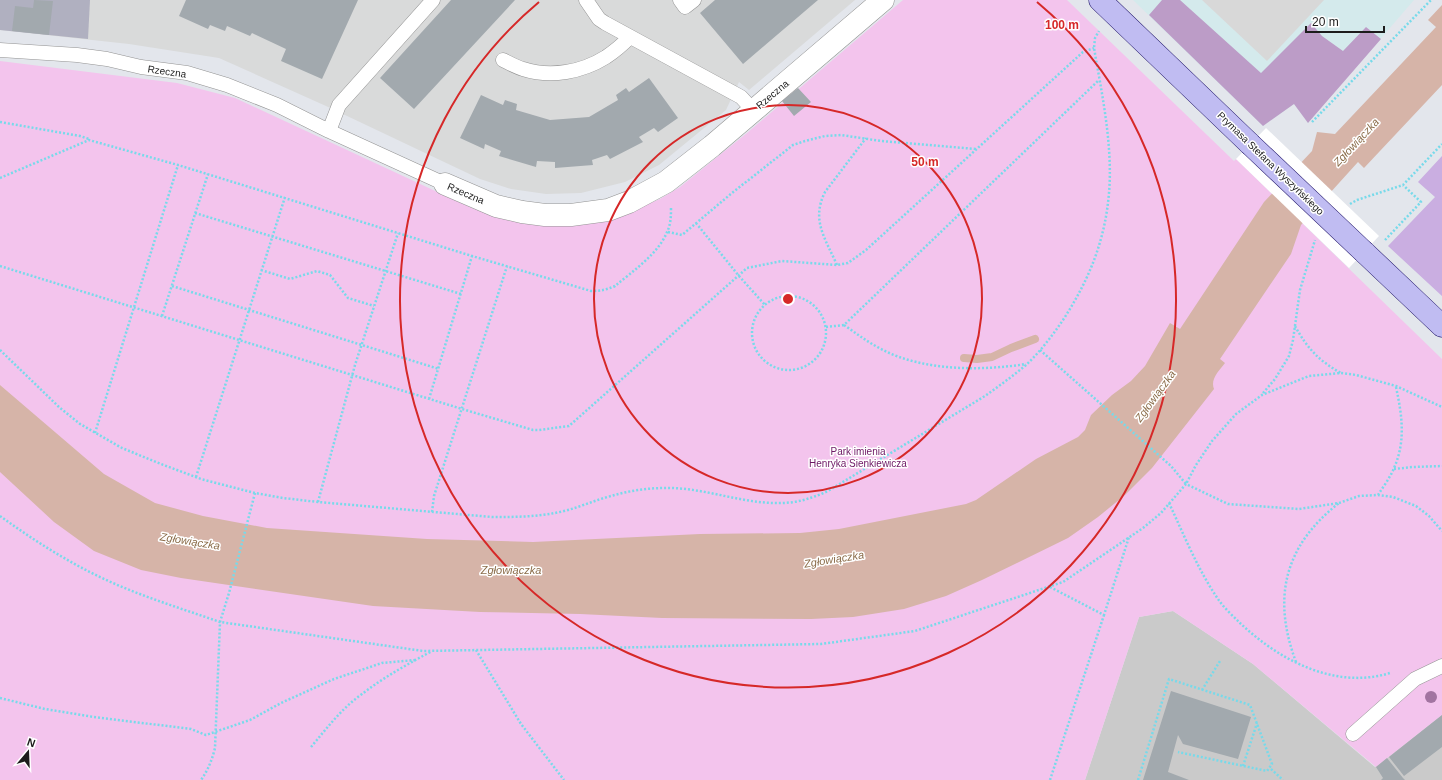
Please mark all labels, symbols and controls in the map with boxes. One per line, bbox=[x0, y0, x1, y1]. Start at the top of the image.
scale bar bbox=[1306, 8, 1384, 34]
text: 20 m bbox=[1312, 15, 1339, 29]
text: 100 m bbox=[1045, 18, 1079, 32]
street label: Rzeczna bbox=[147, 63, 187, 80]
street label: Rzeczna bbox=[754, 77, 791, 111]
street label: Prymasa Stefana Wyszyńskiego bbox=[1215, 110, 1326, 217]
water label: Zgłowiączka bbox=[1330, 116, 1381, 169]
text: 50 m bbox=[911, 155, 939, 169]
street label: Rzeczna bbox=[446, 181, 486, 206]
centre of rings bbox=[781, 292, 795, 306]
water label: Zgłowiączka bbox=[1132, 368, 1178, 425]
park label: Park imienia Henryka Sienkiewicza bbox=[809, 446, 907, 469]
water label: Zgłowiączka bbox=[158, 530, 221, 552]
water label: Zgłowiączka bbox=[802, 548, 865, 570]
water label: Zgłowiączka bbox=[480, 564, 541, 576]
north arrow bbox=[8, 732, 48, 772]
text: N bbox=[26, 736, 37, 750]

